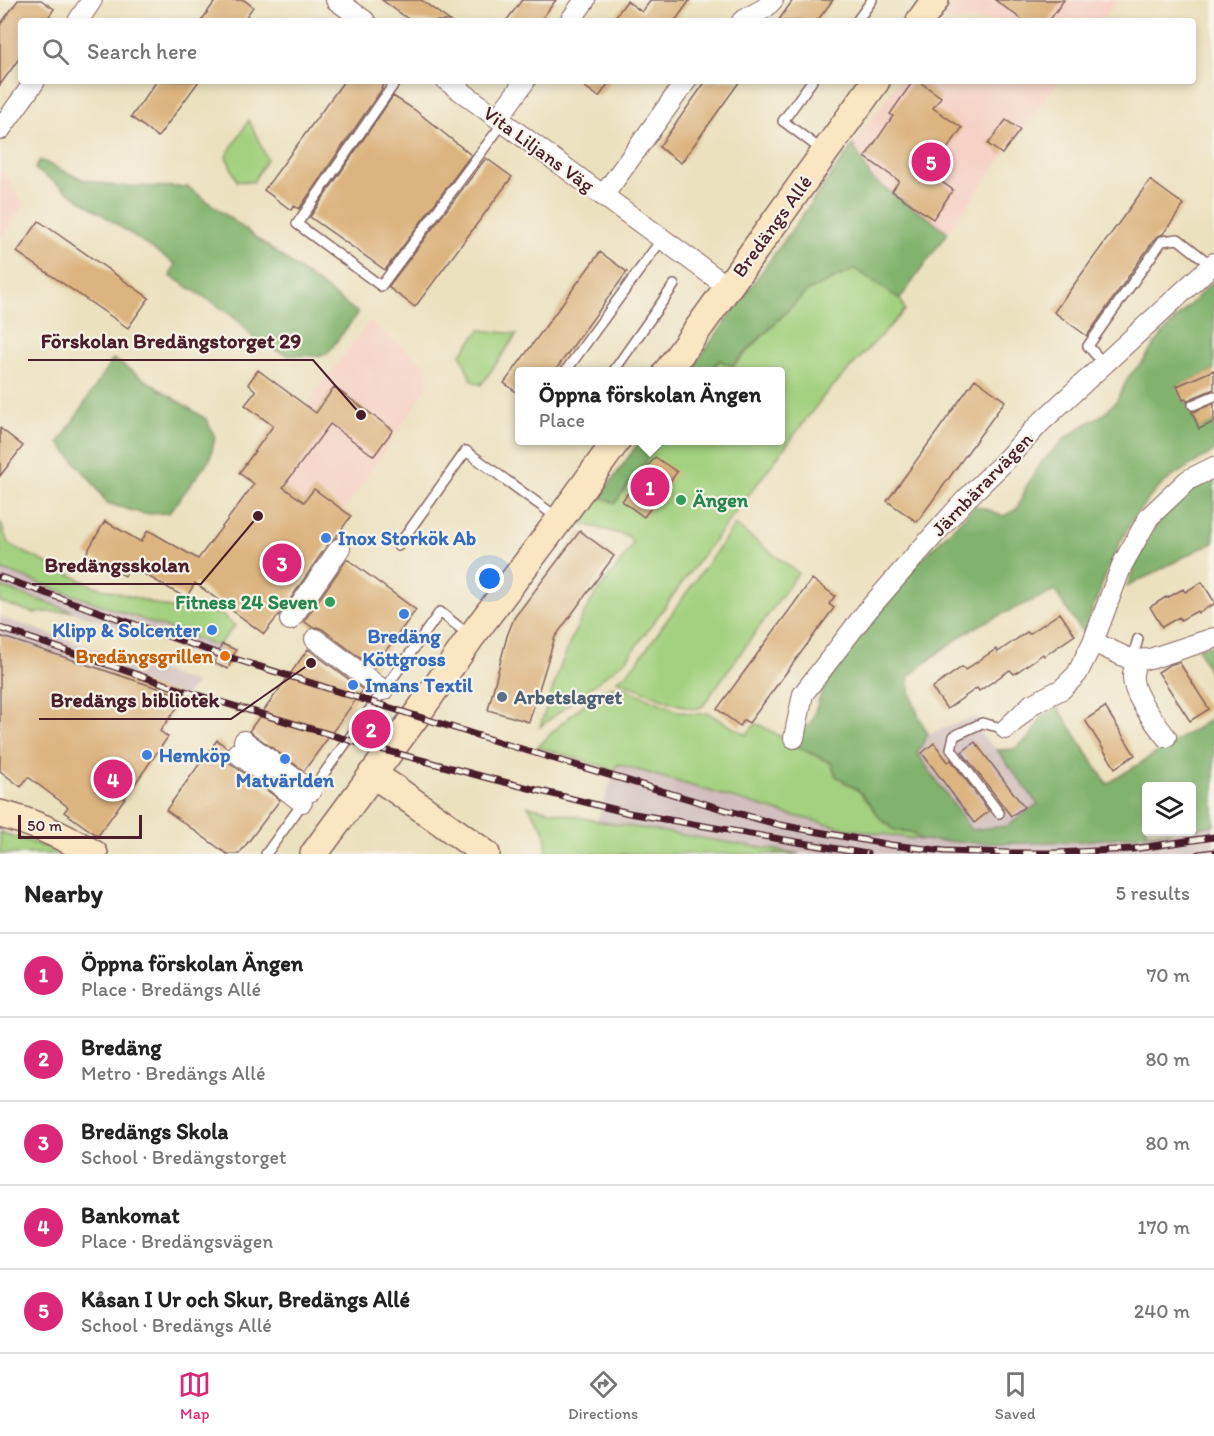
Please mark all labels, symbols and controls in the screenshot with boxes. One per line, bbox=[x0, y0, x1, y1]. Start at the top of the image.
search box bbox=[18, 18, 1196, 84]
icon: search bbox=[39, 35, 72, 68]
text: Search here bbox=[87, 38, 197, 65]
street label: Vita Liljans Väg bbox=[479, 101, 600, 198]
pin: 5 bbox=[912, 140, 950, 184]
street label: Bredängs Allé bbox=[727, 170, 817, 282]
callout: Förskolan Bredängstorget 29 bbox=[28, 321, 313, 360]
text: Förskolan Bredängstorget 29 bbox=[41, 328, 301, 354]
popup bbox=[515, 367, 785, 445]
text: Öppna förskolan Ängen bbox=[539, 381, 761, 408]
text: Place bbox=[539, 408, 585, 432]
street label: Järnbärarvägen bbox=[926, 427, 1038, 541]
pin: 1 bbox=[630, 464, 670, 510]
place label: Ängen bbox=[692, 488, 749, 513]
marker: Ängen bbox=[674, 493, 688, 507]
place label: Inox Storkök Ab bbox=[338, 526, 476, 550]
marker: Inox Storkök Ab bbox=[319, 531, 333, 545]
pin: 3 bbox=[262, 540, 302, 586]
callout: Bredängsskolan bbox=[32, 545, 201, 584]
text: Bredängsskolan bbox=[44, 552, 190, 578]
your location bbox=[475, 564, 504, 593]
place label: Fitness 24 Seven bbox=[175, 590, 318, 614]
marker: Fitness 24 Seven bbox=[323, 595, 337, 609]
marker: Bredäng Köttgross bbox=[397, 607, 411, 621]
place label: Klipp & Solcenter bbox=[52, 618, 200, 643]
marker: Klipp & Solcenter bbox=[205, 623, 219, 637]
place label: Bredäng Köttgross bbox=[362, 624, 446, 672]
place label: Bredängsgrillen bbox=[76, 644, 214, 669]
marker: Bredängsgrillen bbox=[218, 649, 232, 663]
place label: Imans Textil bbox=[365, 673, 473, 697]
marker: Imans Textil bbox=[346, 678, 360, 692]
callout: Bredängs bibliotek bbox=[39, 680, 231, 719]
place label: Arbetslagret bbox=[513, 685, 622, 710]
text: Bredängs bibliotek bbox=[51, 687, 221, 713]
marker: Arbetslagret bbox=[495, 690, 509, 704]
pin: 2 bbox=[352, 706, 391, 752]
place label: Hemköp bbox=[159, 743, 231, 768]
marker: Hemköp bbox=[140, 748, 154, 762]
marker: Matvärlden bbox=[278, 752, 292, 766]
pin: 4 bbox=[94, 756, 132, 802]
place label: Matvärlden bbox=[236, 768, 335, 792]
map controls bbox=[1142, 782, 1196, 836]
button: layers bbox=[1142, 782, 1196, 836]
scale bar bbox=[18, 812, 142, 840]
text: 50 m bbox=[27, 816, 62, 835]
text: Nearby bbox=[24, 877, 103, 909]
text: 5 results bbox=[1116, 881, 1190, 905]
text: Öppna förskolan Ängen bbox=[81, 950, 303, 977]
text: 1 bbox=[39, 963, 48, 987]
text: 70 m bbox=[1146, 963, 1190, 987]
text: Place · Bredängs Allé bbox=[81, 977, 261, 1001]
text: Bredäng bbox=[81, 1034, 161, 1061]
text: 2 bbox=[38, 1047, 49, 1071]
text: 80 m bbox=[1145, 1047, 1190, 1071]
text: Metro · Bredängs Allé bbox=[81, 1061, 265, 1085]
text: Bredängs Skola bbox=[81, 1118, 228, 1145]
text: 3 bbox=[38, 1131, 49, 1155]
text: 80 m bbox=[1145, 1131, 1190, 1155]
text: School · Bredängstorget bbox=[81, 1145, 287, 1169]
text: Bankomat bbox=[81, 1202, 180, 1229]
text: 4 bbox=[37, 1215, 50, 1239]
text: 170 m bbox=[1137, 1215, 1190, 1239]
text: Place · Bredängsvägen bbox=[81, 1229, 273, 1253]
text: Kåsan I Ur och Skur, Bredängs Allé bbox=[81, 1286, 410, 1313]
text: 5 bbox=[38, 1299, 49, 1323]
text: 240 m bbox=[1134, 1299, 1190, 1323]
text: School · Bredängs Allé bbox=[81, 1313, 272, 1337]
tab: Map bbox=[178, 1368, 211, 1423]
tab: Directions bbox=[568, 1368, 638, 1423]
tab: Saved bbox=[995, 1368, 1036, 1423]

